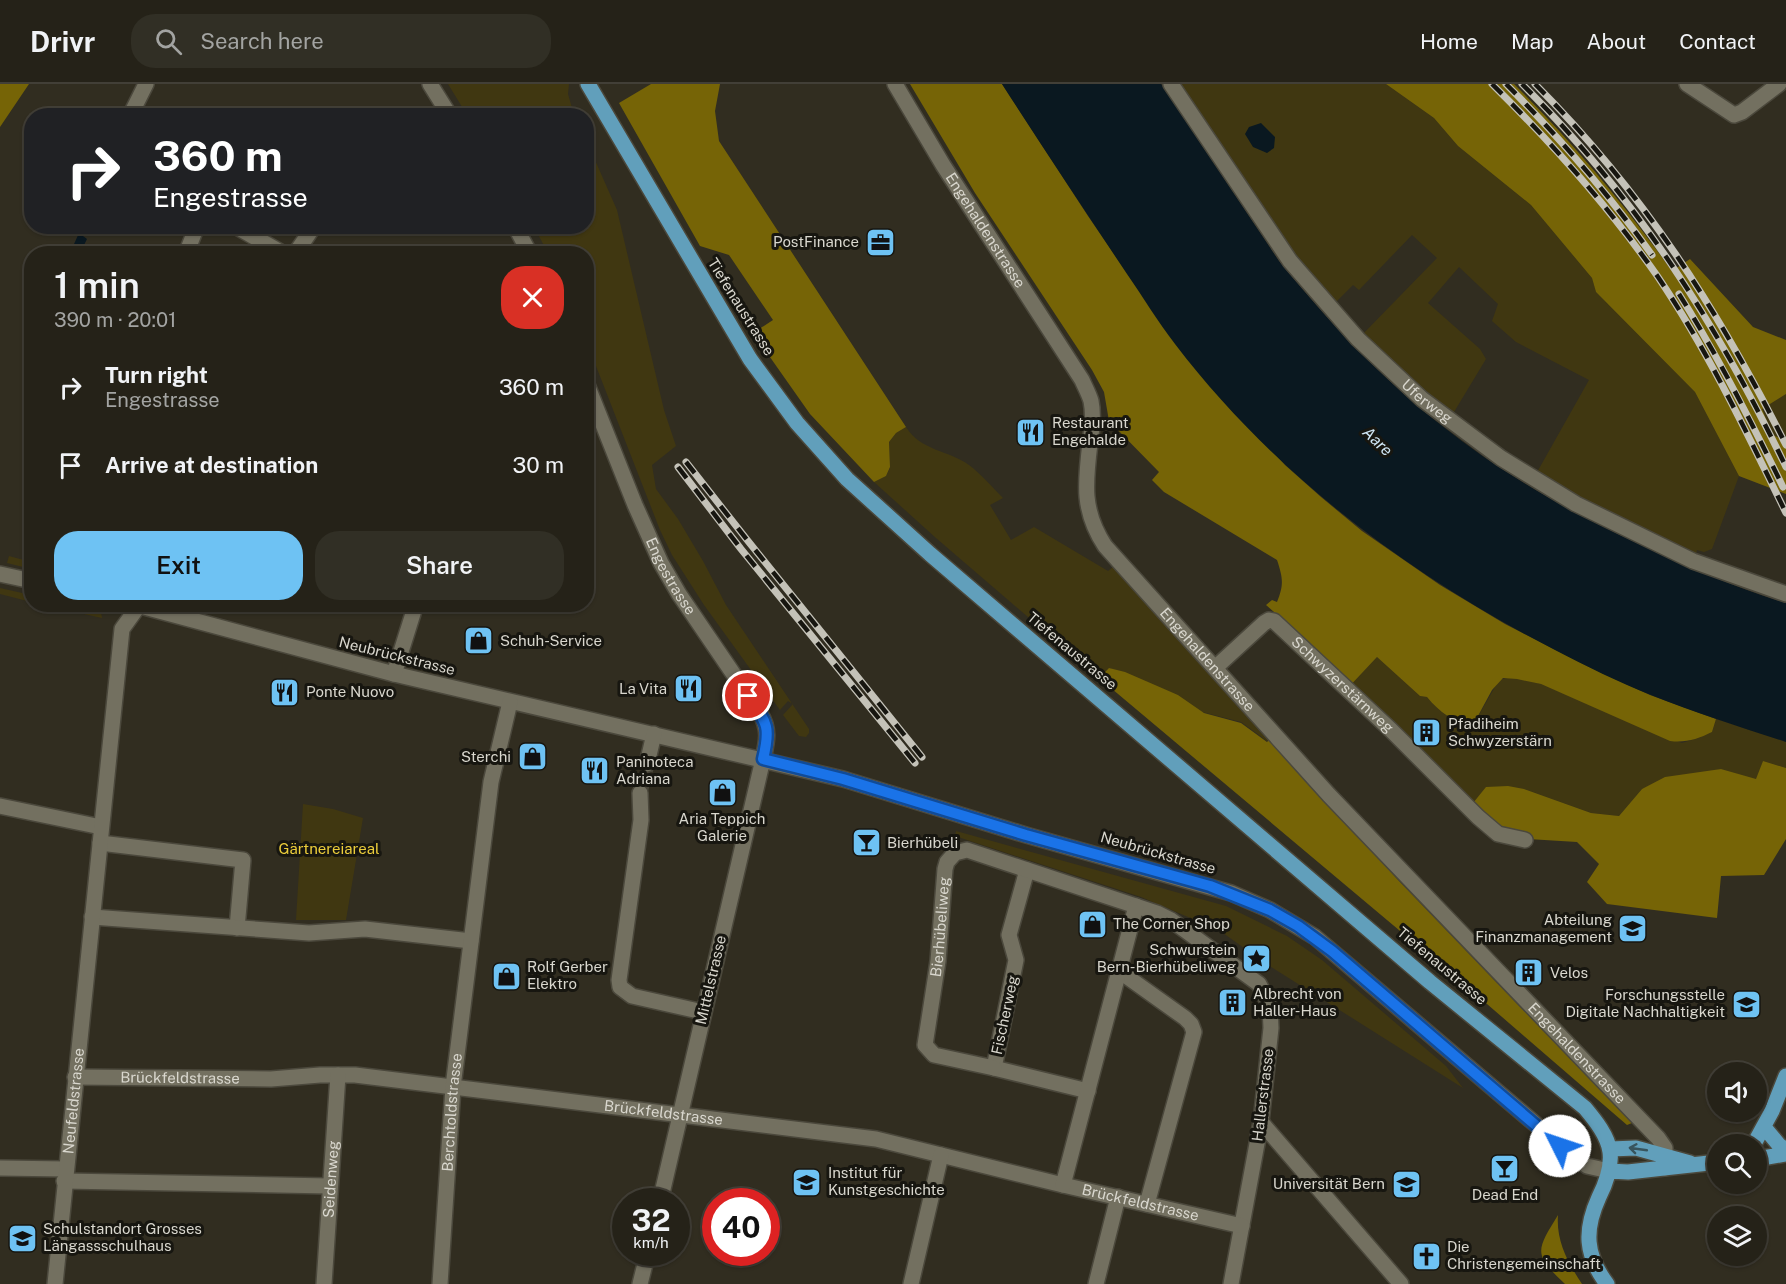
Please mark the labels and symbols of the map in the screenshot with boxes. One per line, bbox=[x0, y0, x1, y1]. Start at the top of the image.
street label: Engehaldenstrasse bbox=[942, 170, 1029, 291]
office icon: PostFinance bbox=[864, 226, 896, 258]
place label: PostFinance bbox=[773, 233, 859, 250]
street label: Tiefenaustrasse bbox=[705, 255, 778, 359]
street label: Uferweg bbox=[1399, 376, 1456, 427]
place label: Restaurant Engehalde bbox=[1052, 414, 1129, 448]
restaurant icon: Restaurant Engehalde bbox=[1015, 416, 1047, 448]
water label: Aare bbox=[1359, 423, 1397, 460]
street label: Engestrasse bbox=[643, 535, 700, 618]
street label: Engehaldenstrasse bbox=[1157, 604, 1258, 715]
street label: Tiefenaustrasse bbox=[1024, 608, 1120, 693]
shop icon: Schuh-Service bbox=[463, 625, 495, 657]
place label: Schuh-Service bbox=[500, 632, 602, 649]
street label: Neubrückstrasse bbox=[337, 633, 457, 678]
street label: Schwyzerstärnweg bbox=[1288, 633, 1397, 736]
pin bbox=[722, 670, 773, 721]
restaurant icon: La Vita bbox=[672, 673, 704, 705]
restaurant icon: Ponte Nuovo bbox=[269, 676, 301, 708]
place label: La Vita bbox=[619, 680, 667, 697]
place label: Ponte Nuovo bbox=[306, 683, 394, 700]
place label: Pfadiheim Schwyzerstärn bbox=[1448, 715, 1552, 749]
building icon: Pfadiheim Schwyzerstärn bbox=[1411, 717, 1443, 749]
shop icon: Sterchi bbox=[516, 741, 548, 773]
place label: Sterchi bbox=[461, 748, 511, 765]
place label: Paninoteca Adriana bbox=[616, 753, 693, 787]
restaurant icon: Paninoteca Adriana bbox=[579, 755, 611, 787]
shop icon: Aria Teppich Galerie bbox=[706, 776, 738, 808]
place label: Aria Teppich Galerie bbox=[679, 810, 765, 844]
bar icon: Bierhübeli bbox=[850, 827, 882, 859]
street label: Neubrückstrasse bbox=[1099, 828, 1218, 877]
place label: Bierhübeli bbox=[887, 834, 958, 851]
park label: Gärtnereiareal bbox=[278, 840, 380, 857]
street label: Bierhübeliweg bbox=[927, 876, 952, 978]
shop icon: The Corner Shop bbox=[1076, 908, 1108, 940]
place label: Abteilung Finanzmanagement bbox=[1475, 911, 1612, 945]
school or university icon: Abteilung Finanzmanagement bbox=[1617, 913, 1649, 945]
place label: The Corner Shop bbox=[1113, 915, 1230, 932]
street label: Tiefenaustrasse bbox=[1394, 923, 1490, 1008]
street label: Mittelstrasse bbox=[692, 934, 729, 1026]
place label: Schwurstein Bern-Bierhübeliweg bbox=[1097, 941, 1236, 975]
place icon: Schwurstein Bern-Bierhübeliweg bbox=[1241, 943, 1273, 975]
building icon: Velos bbox=[1513, 957, 1545, 989]
place label: Rolf Gerber Elektro bbox=[527, 958, 608, 992]
shop icon: Rolf Gerber Elektro bbox=[490, 960, 522, 992]
place label: Velos bbox=[1550, 964, 1588, 981]
street label: Fischerweg bbox=[988, 974, 1021, 1056]
place label: Albrecht von Haller-Haus bbox=[1253, 985, 1342, 1019]
place label: Forschungsstelle Digitale Nachhaltigkeit bbox=[1565, 986, 1725, 1020]
building icon: Albrecht von Haller-Haus bbox=[1216, 987, 1248, 1019]
school or university icon: Forschungsstelle Digitale Nachhaltigkeit bbox=[1730, 988, 1762, 1020]
street label: Engehaldenstrasse bbox=[1525, 999, 1629, 1107]
street label: Neufeldstrasse bbox=[59, 1047, 87, 1155]
street label: Hallerstrasse bbox=[1248, 1048, 1277, 1142]
street label: Berchtoldstrasse bbox=[438, 1052, 465, 1172]
street label: Brückfeldstrasse bbox=[120, 1068, 240, 1087]
street label: Brückfeldstrasse bbox=[603, 1097, 724, 1128]
position arrow bbox=[1528, 1114, 1592, 1178]
street label: Seidenweg bbox=[319, 1140, 342, 1218]
one-way arrow bbox=[1628, 1143, 1648, 1154]
bar icon: Dead End bbox=[1489, 1152, 1521, 1184]
place label: Institut für Kunstgeschichte bbox=[828, 1164, 945, 1198]
school or university icon: Institut für Kunstgeschichte bbox=[791, 1166, 823, 1198]
school or university icon: Universität Bern bbox=[1390, 1168, 1422, 1200]
place label: Universität Bern bbox=[1273, 1175, 1385, 1192]
street label: Brückfeldstrasse bbox=[1080, 1181, 1201, 1224]
place label: Dead End bbox=[1472, 1186, 1538, 1203]
speed limit sign: 40 bbox=[702, 1188, 780, 1266]
place label: Schulstandort Grosses Längassschulhaus bbox=[43, 1220, 202, 1254]
school or university icon: Schulstandort Grosses Längassschulhaus bbox=[6, 1222, 38, 1254]
place label: Die Christengemeinschaft bbox=[1447, 1238, 1601, 1272]
church icon: Die Christengemeinschaft bbox=[1410, 1240, 1442, 1272]

